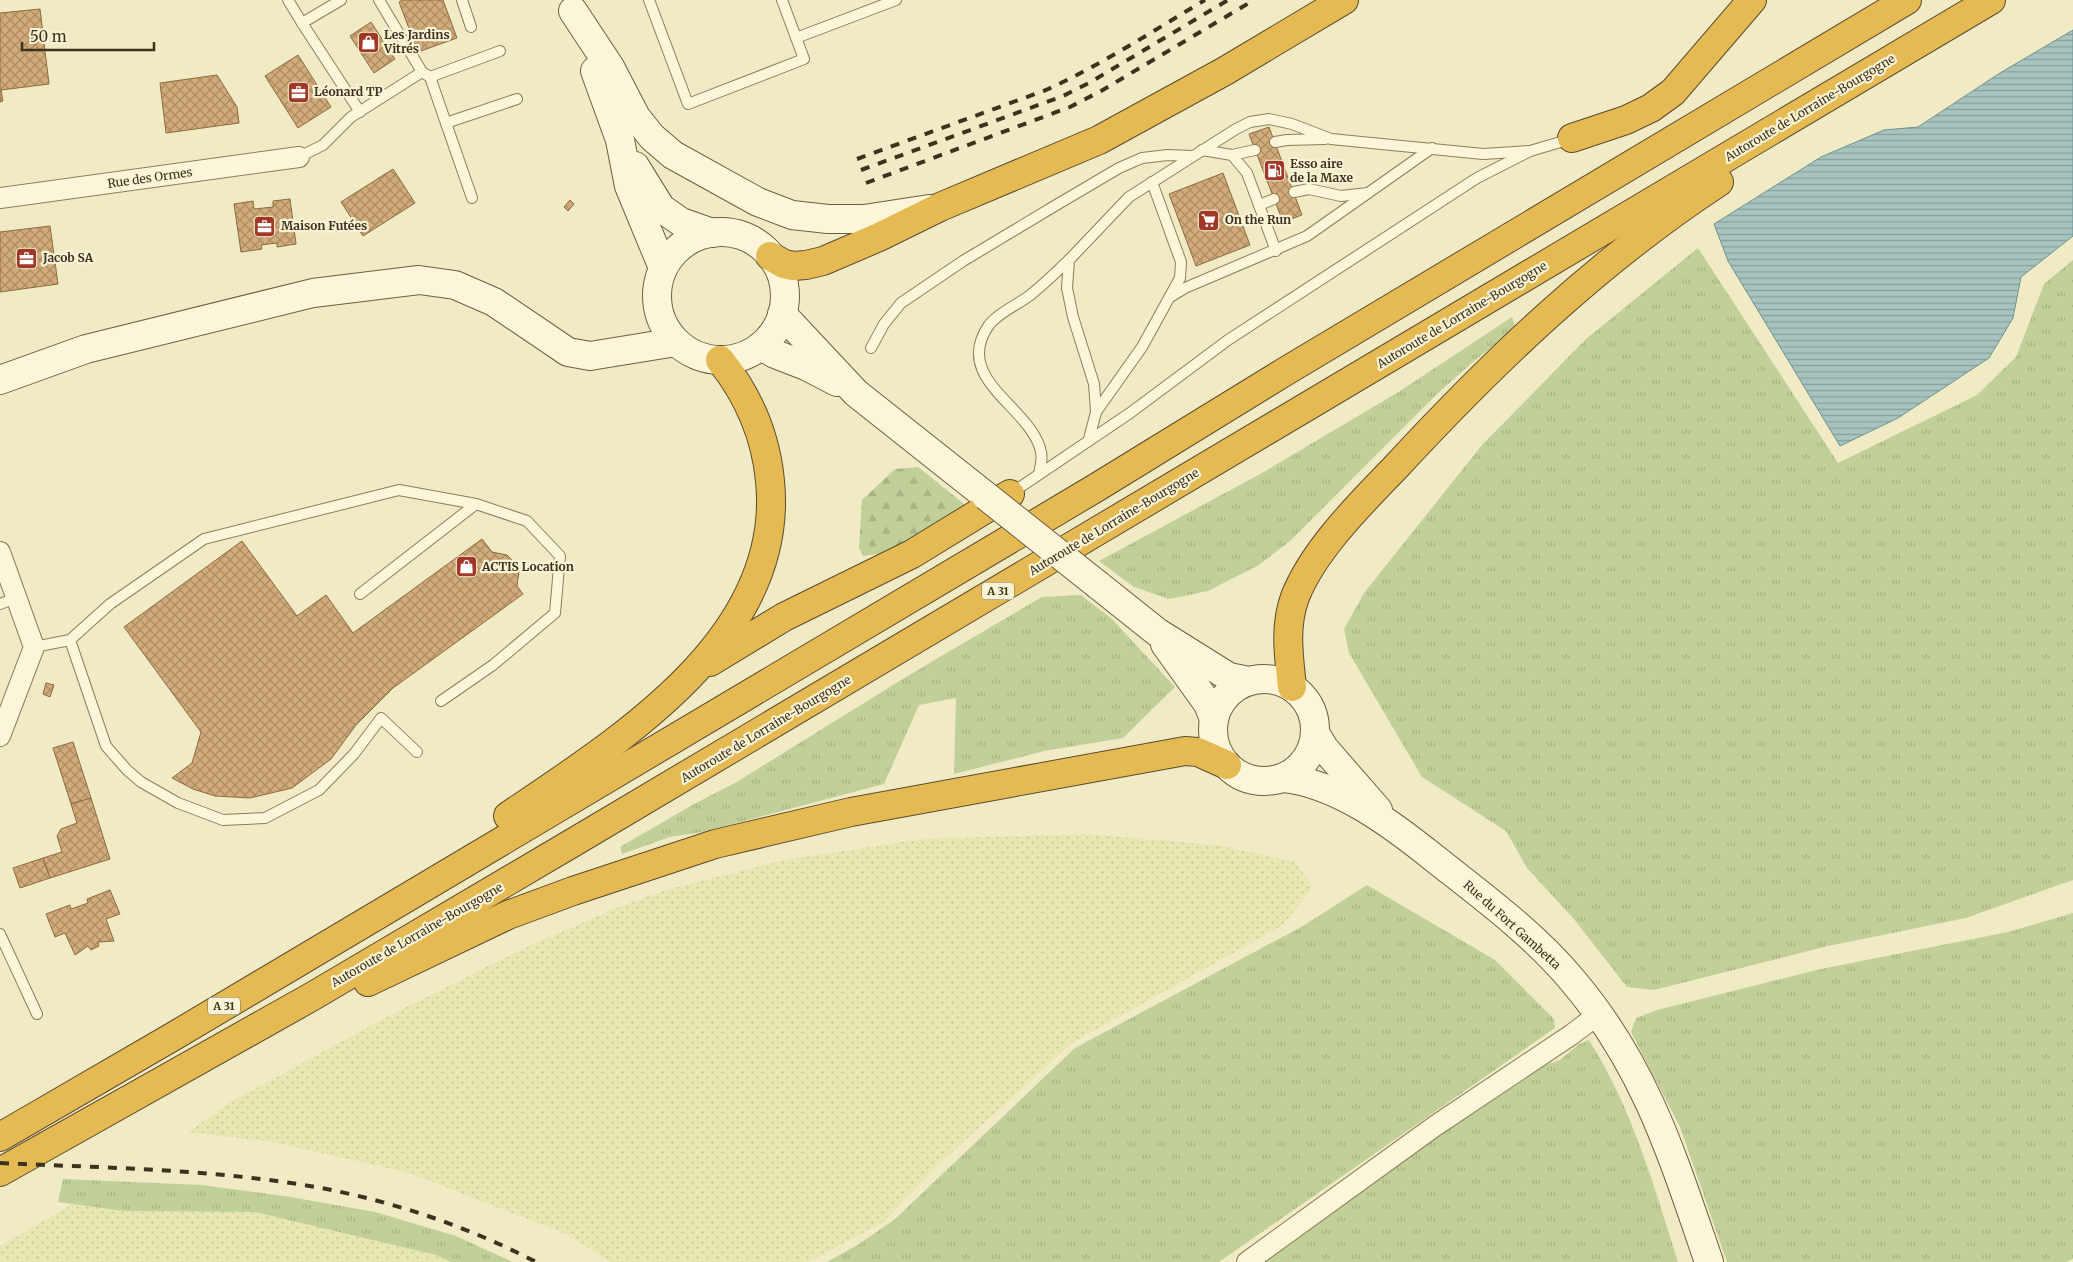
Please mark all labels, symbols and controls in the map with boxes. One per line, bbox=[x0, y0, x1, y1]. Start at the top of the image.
scale bar bbox=[22, 20, 155, 52]
text: 50 m bbox=[30, 27, 67, 46]
place label: Les Jardins Vitrés bbox=[383, 27, 450, 56]
shop icon: Les Jardins Vitrés bbox=[356, 30, 380, 54]
street label: Autoroute de Lorraine-Bourgogne bbox=[1721, 51, 1897, 165]
office icon: Léonard TP bbox=[286, 80, 310, 104]
place label: Léonard TP bbox=[314, 84, 383, 99]
place label: Esso aire de la Maxe bbox=[1290, 156, 1353, 185]
fuel station icon: Esso aire de la Maxe bbox=[1262, 159, 1286, 183]
street label: Rue des Ormes bbox=[107, 164, 193, 191]
supermarket icon: On the Run bbox=[1197, 208, 1221, 232]
place label: On the Run bbox=[1225, 212, 1291, 227]
office icon: Maison Futées bbox=[253, 214, 277, 238]
place label: Maison Futées bbox=[281, 218, 367, 233]
office icon: Jacob SA bbox=[15, 246, 39, 270]
place label: Jacob SA bbox=[42, 250, 94, 265]
street label: Autoroute de Lorraine-Bourgogne bbox=[1373, 258, 1549, 372]
street label: Autoroute de Lorraine-Bourgogne bbox=[1025, 465, 1201, 579]
shop icon: ACTIS Location bbox=[454, 555, 478, 579]
place label: ACTIS Location bbox=[481, 559, 574, 574]
road number: A 31 bbox=[982, 582, 1014, 600]
street label: Autoroute de Lorraine-Bourgogne bbox=[677, 672, 853, 786]
street label: Rue du Fort Gambetta bbox=[1461, 877, 1565, 973]
street label: Autoroute de Lorraine-Bourgogne bbox=[327, 879, 505, 990]
road number: A 31 bbox=[208, 998, 240, 1014]

